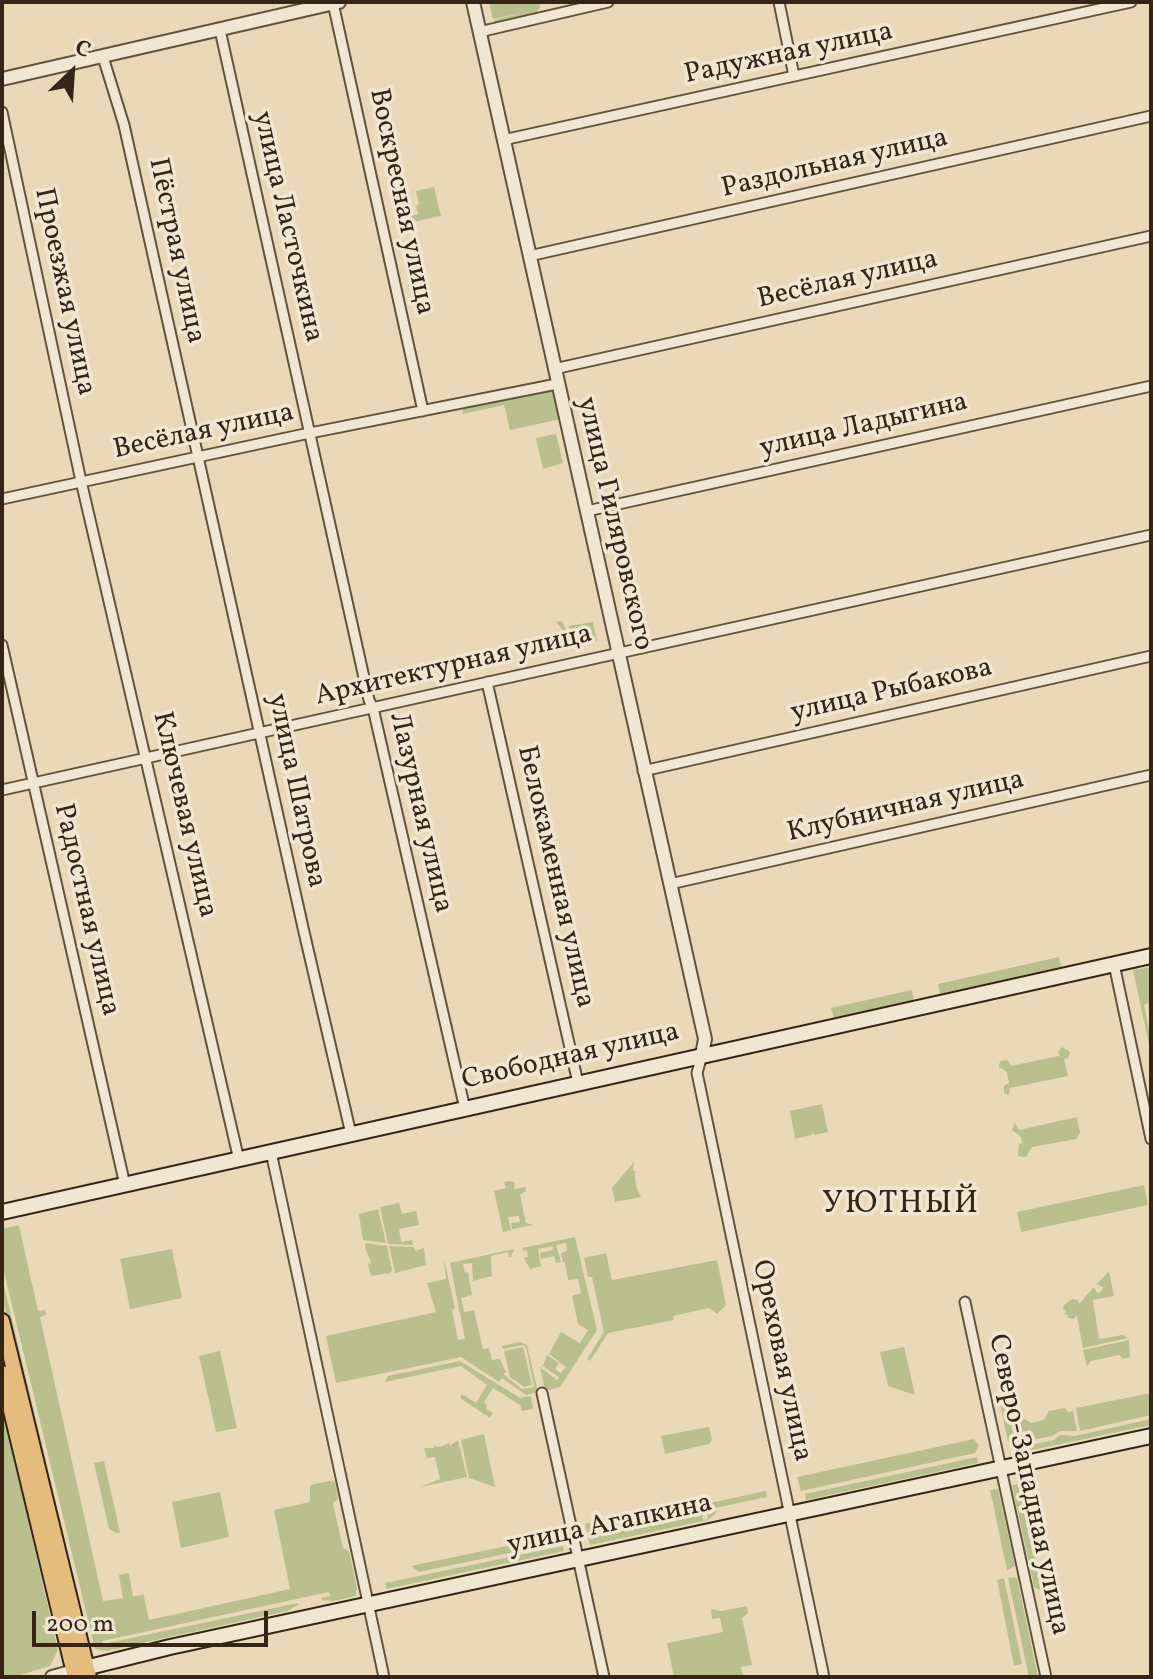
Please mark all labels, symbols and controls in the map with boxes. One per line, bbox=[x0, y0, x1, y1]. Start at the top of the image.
street label: Радужная улица bbox=[682, 16, 896, 94]
north arrow bbox=[32, 32, 112, 112]
text: С bbox=[69, 33, 95, 67]
street label: Воскресная улица bbox=[360, 86, 440, 318]
street label: улица Ласточкина bbox=[243, 108, 329, 346]
street label: Раздольная улица bbox=[719, 123, 951, 207]
street label: Пёстрая улица bbox=[139, 155, 211, 347]
street label: Проезжая улица bbox=[25, 185, 101, 399]
street label: Весёлая улица bbox=[755, 244, 941, 318]
street label: улица Ладыгина bbox=[757, 387, 971, 467]
street label: улица Гиляровского bbox=[568, 394, 658, 654]
street label: Весёлая улица bbox=[111, 397, 297, 469]
street label: Архитектурная улица bbox=[312, 619, 596, 715]
street label: улица Рыбакова bbox=[788, 652, 996, 732]
street label: улица Шатрова bbox=[258, 691, 332, 891]
street label: Ключевая улица bbox=[143, 709, 223, 921]
street label: Лазурная улица bbox=[380, 709, 458, 917]
street label: Белокаменная улица bbox=[507, 743, 601, 1011]
street label: Клубничная улица bbox=[784, 764, 1028, 852]
street label: Радостная улица bbox=[44, 801, 126, 1019]
street label: Свободная улица bbox=[459, 1017, 683, 1099]
district label: УЮТНЫЙ bbox=[822, 1187, 980, 1225]
street label: Ореховая улица bbox=[742, 1257, 818, 1465]
street label: Северо-Западная улица bbox=[979, 1331, 1075, 1639]
street label: улица Агапкина bbox=[504, 1488, 716, 1564]
scale bar bbox=[36, 1595, 272, 1645]
text: 200 m bbox=[46, 1608, 114, 1642]

